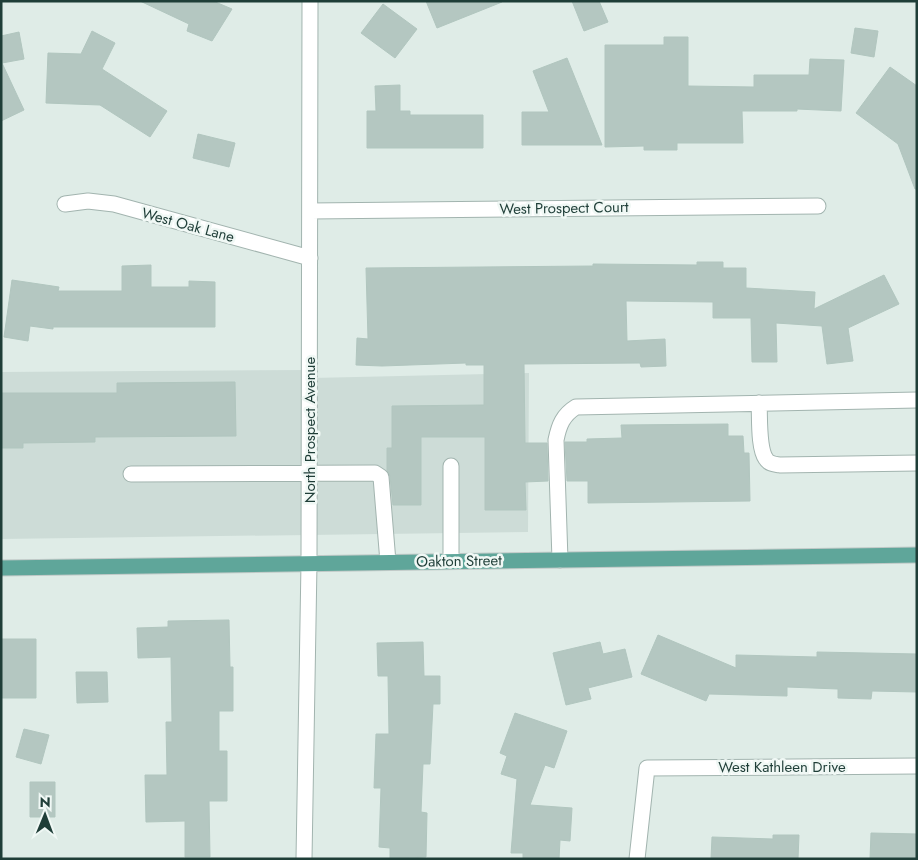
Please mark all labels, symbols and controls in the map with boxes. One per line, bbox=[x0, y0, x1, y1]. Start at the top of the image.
street label: West Prospect Court bbox=[499, 196, 629, 220]
street label: West Oak Lane bbox=[139, 202, 237, 248]
street label: North Prospect Avenue bbox=[299, 357, 321, 503]
street label: Oakton Street bbox=[416, 549, 502, 573]
street label: West Kathleen Drive bbox=[718, 756, 846, 778]
north arrow bbox=[20, 790, 70, 840]
text: N bbox=[39, 792, 51, 812]

